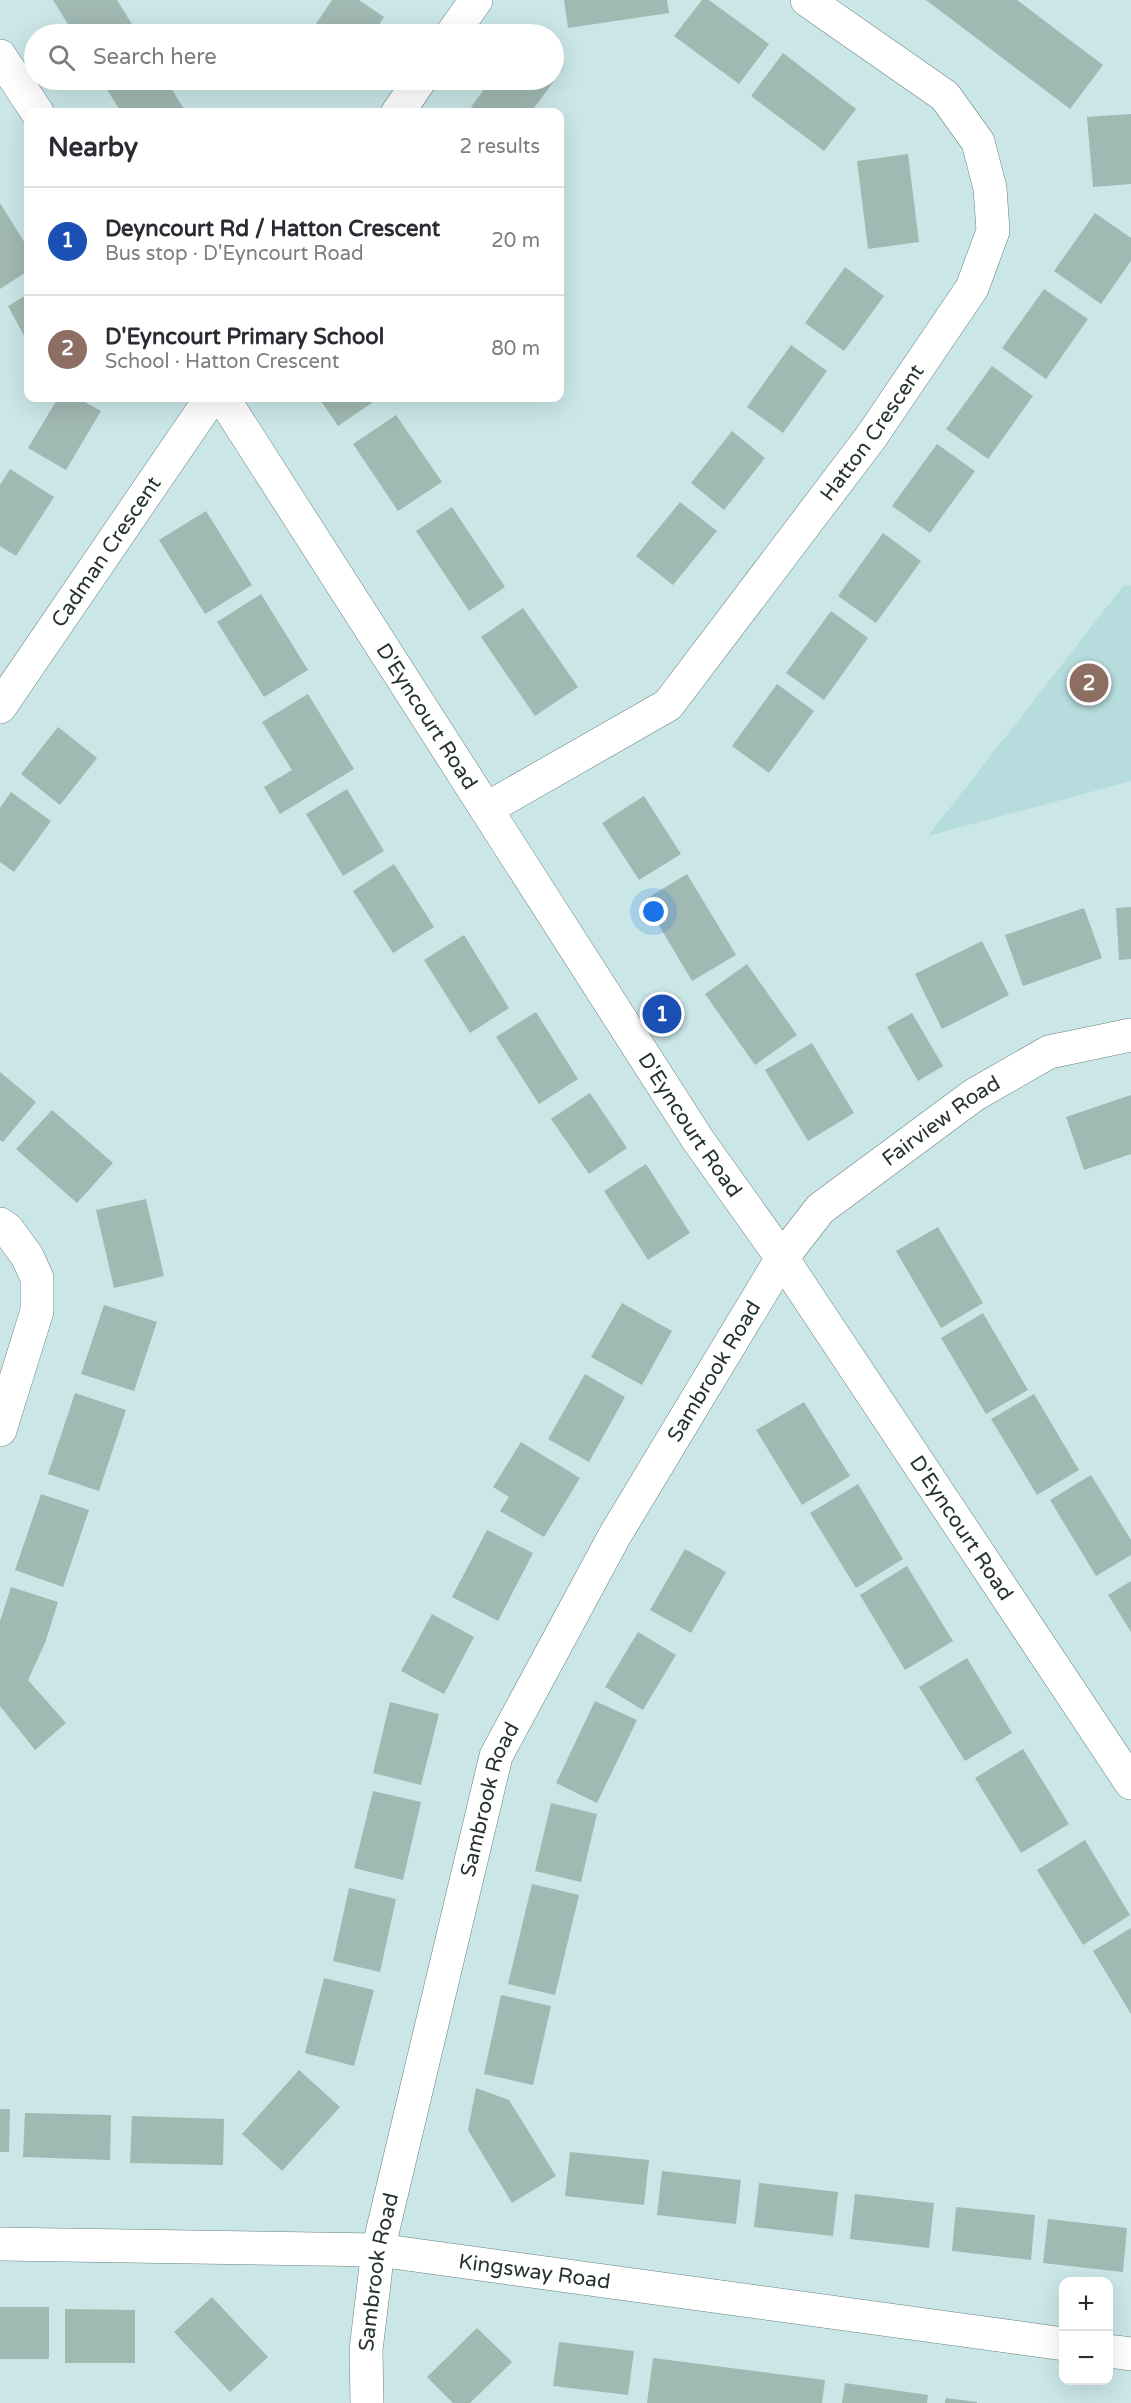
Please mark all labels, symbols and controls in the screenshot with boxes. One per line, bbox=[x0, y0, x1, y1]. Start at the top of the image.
search box bbox=[24, 24, 564, 90]
icon: search bbox=[45, 41, 78, 74]
text: Search here bbox=[93, 44, 217, 70]
text: Nearby bbox=[48, 132, 138, 163]
text: 2 results bbox=[460, 135, 540, 159]
text: Deyncourt Rd / Hatton Crescent bbox=[105, 216, 440, 242]
text: 1 bbox=[61, 229, 74, 253]
text: 20 m bbox=[491, 229, 540, 253]
text: Bus stop · D'Eyncourt Road bbox=[105, 242, 364, 266]
text: D'Eyncourt Primary School bbox=[105, 324, 384, 350]
text: 2 bbox=[61, 337, 74, 361]
text: 80 m bbox=[491, 337, 540, 361]
text: School · Hatton Crescent bbox=[105, 350, 339, 374]
street label: Hatton Crescent bbox=[815, 360, 930, 506]
street label: Cadman Crescent bbox=[46, 472, 167, 632]
street label: D'Eyncourt Road bbox=[370, 639, 482, 794]
pin: 2 bbox=[1070, 660, 1108, 706]
your location bbox=[639, 897, 668, 926]
pin: 1 bbox=[642, 992, 682, 1036]
street label: D'Eyncourt Road bbox=[632, 1048, 747, 1202]
street label: Fairview Road bbox=[877, 1071, 1005, 1172]
street label: Sambrook Road bbox=[662, 1296, 766, 1446]
street label: D'Eyncourt Road bbox=[904, 1451, 1018, 1605]
street label: Sambrook Road bbox=[456, 1718, 525, 1879]
street label: Sambrook Road bbox=[354, 2190, 404, 2353]
street label: Kingsway Road bbox=[457, 2249, 612, 2295]
map controls bbox=[1059, 2277, 1113, 2385]
button: + bbox=[1059, 2277, 1113, 2331]
button: − bbox=[1059, 2331, 1113, 2385]

